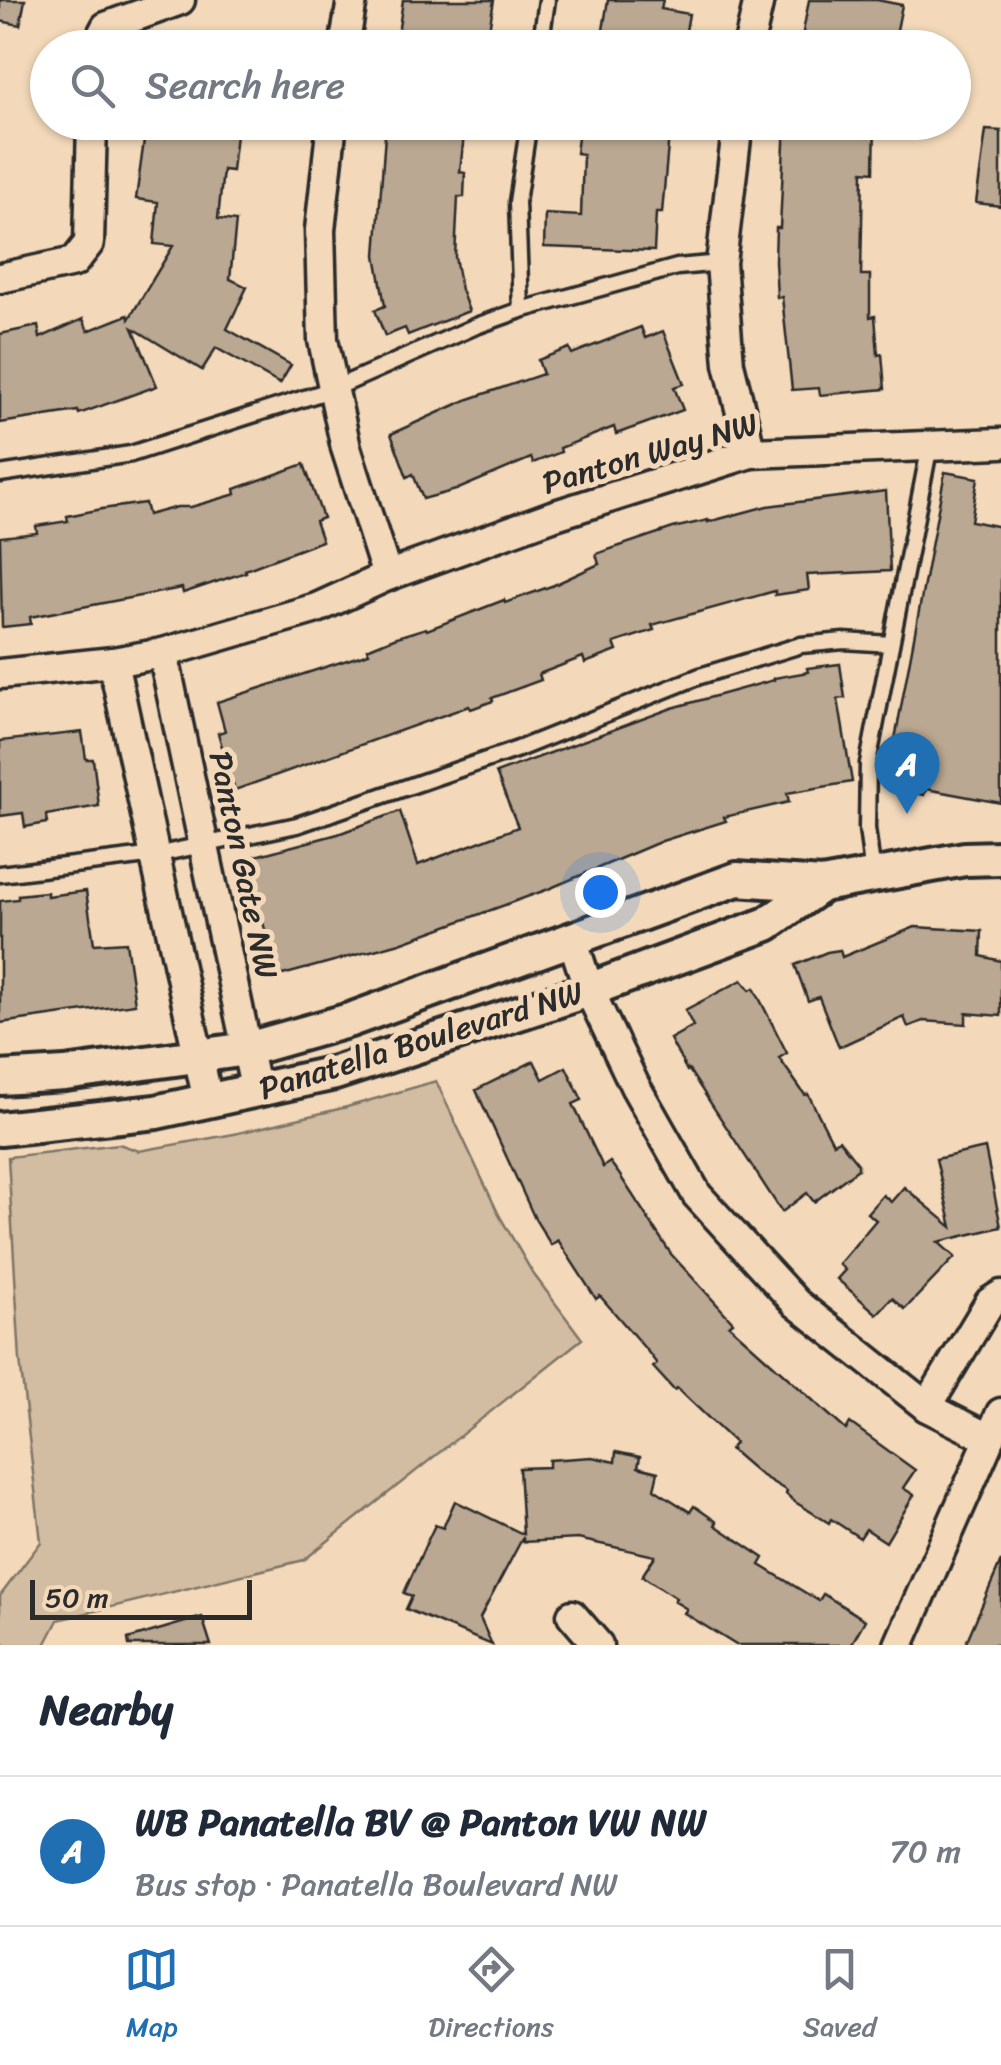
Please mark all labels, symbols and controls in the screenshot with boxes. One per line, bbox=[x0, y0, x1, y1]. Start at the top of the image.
search box bbox=[30, 30, 971, 140]
text: Search here bbox=[145, 52, 345, 119]
icon: search bbox=[65, 58, 120, 113]
street label: Panton Way NW bbox=[535, 395, 765, 512]
pin: A bbox=[874, 732, 940, 814]
street label: Panton Gate NW bbox=[192, 746, 296, 985]
your location bbox=[575, 867, 626, 918]
street label: Panatella Boulevard NW bbox=[252, 964, 591, 1117]
text: 50 m bbox=[45, 1573, 109, 1622]
scale bar bbox=[30, 1575, 252, 1620]
text: Nearby bbox=[40, 1673, 173, 1747]
text: WB Panatella BV @ Panton VW NW bbox=[135, 1789, 706, 1856]
text: A bbox=[62, 1823, 83, 1880]
text: 70 m bbox=[890, 1823, 961, 1880]
text: Bus stop · Panatella Boulevard NW bbox=[135, 1856, 618, 1913]
tab: Map bbox=[124, 1942, 179, 2051]
tab: Directions bbox=[428, 1942, 554, 2051]
tab: Saved bbox=[803, 1942, 877, 2051]

